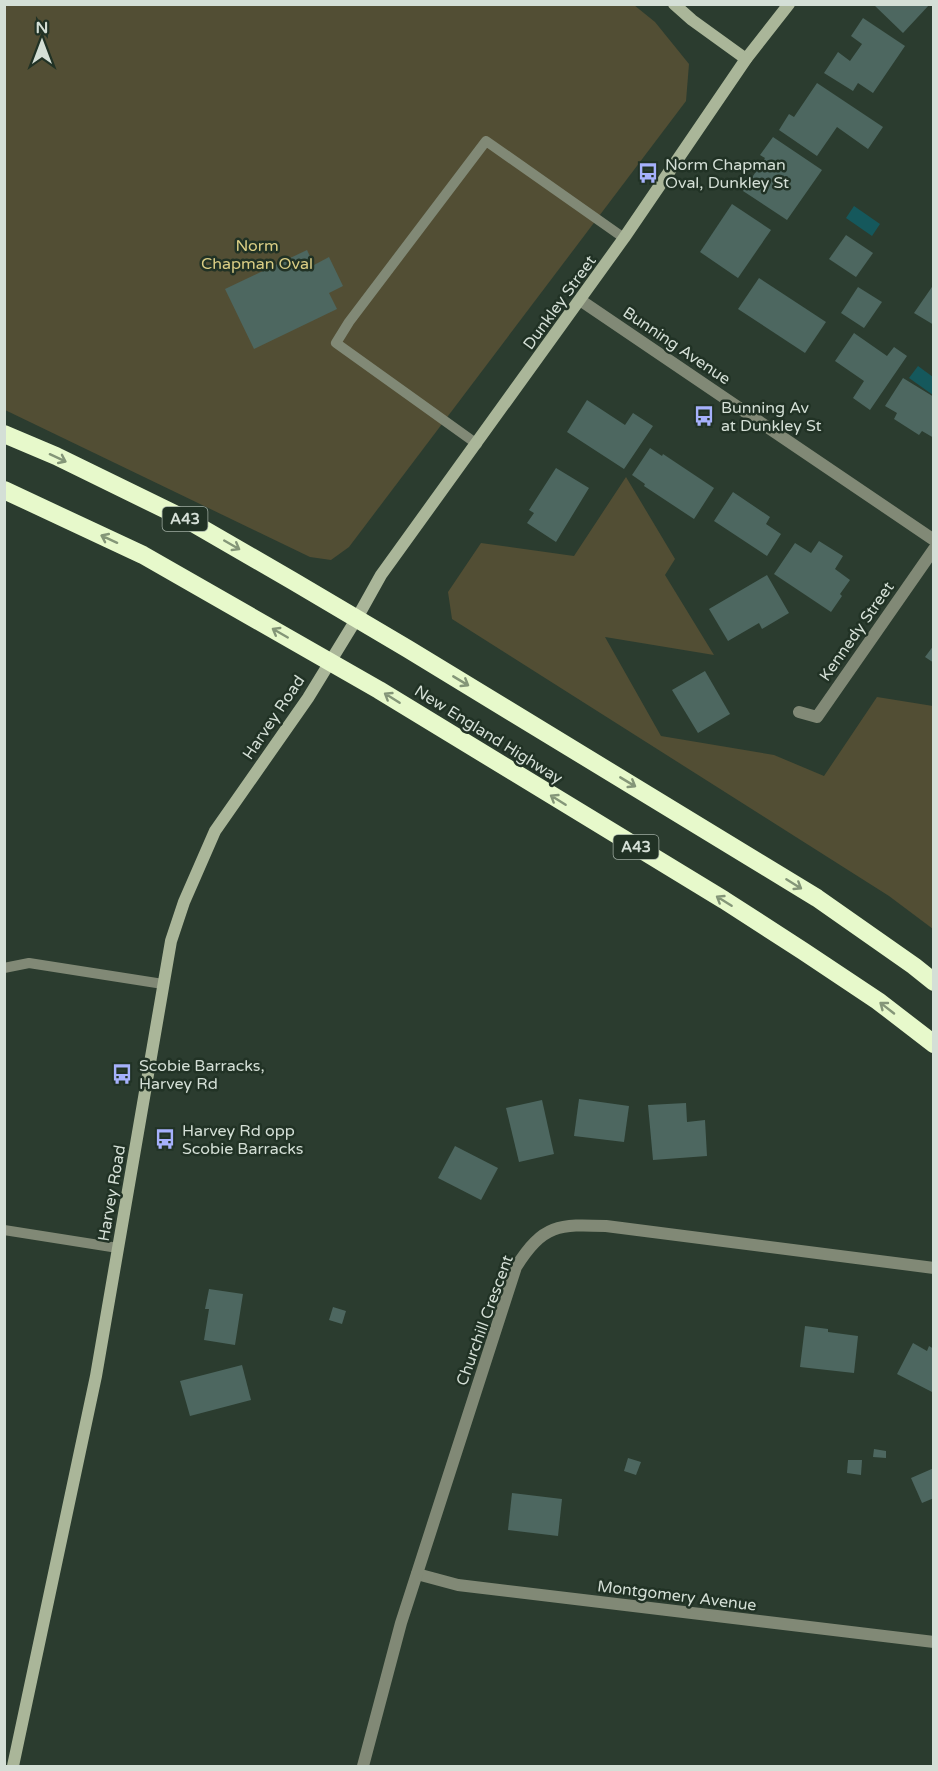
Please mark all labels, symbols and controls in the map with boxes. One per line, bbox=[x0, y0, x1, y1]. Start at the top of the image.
north arrow bbox=[12, 12, 72, 72]
text: N bbox=[36, 18, 48, 38]
place label: Norm Chapman Oval, Dunkley St bbox=[665, 155, 789, 193]
bus stop icon: Norm Chapman Oval, Dunkley St bbox=[636, 161, 660, 185]
park label: Norm Chapman Oval bbox=[201, 236, 313, 274]
street label: Dunkley Street bbox=[519, 252, 601, 354]
street label: Bunning Avenue bbox=[619, 302, 734, 389]
place label: Bunning Av at Dunkley St bbox=[721, 398, 822, 436]
bus stop icon: Bunning Av at Dunkley St bbox=[692, 404, 716, 428]
one-way arrow bbox=[49, 452, 67, 464]
road number: A43 bbox=[162, 507, 207, 531]
one-way arrow bbox=[100, 532, 118, 544]
one-way arrow bbox=[223, 540, 240, 552]
street label: Kennedy Street bbox=[815, 578, 899, 685]
one-way arrow bbox=[271, 626, 288, 638]
street label: Harvey Road bbox=[238, 672, 309, 764]
one-way arrow bbox=[452, 675, 469, 687]
street label: New England Highway bbox=[411, 681, 567, 789]
one-way arrow bbox=[384, 691, 401, 703]
one-way arrow bbox=[619, 776, 636, 788]
one-way arrow bbox=[550, 793, 567, 805]
road number: A43 bbox=[614, 835, 658, 859]
one-way arrow bbox=[785, 878, 802, 890]
one-way arrow bbox=[716, 894, 733, 907]
one-way arrow bbox=[880, 1002, 896, 1015]
place label: Scobie Barracks, Harvey Rd bbox=[139, 1056, 265, 1094]
bus stop icon: Scobie Barracks, Harvey Rd bbox=[110, 1062, 134, 1086]
place label: Harvey Rd opp Scobie Barracks bbox=[182, 1121, 304, 1159]
bus stop icon: Harvey Rd opp Scobie Barracks bbox=[153, 1127, 177, 1151]
street label: Harvey Road bbox=[94, 1143, 130, 1243]
street label: Churchill Crescent bbox=[452, 1252, 518, 1388]
street label: Montgomery Avenue bbox=[596, 1576, 758, 1616]

